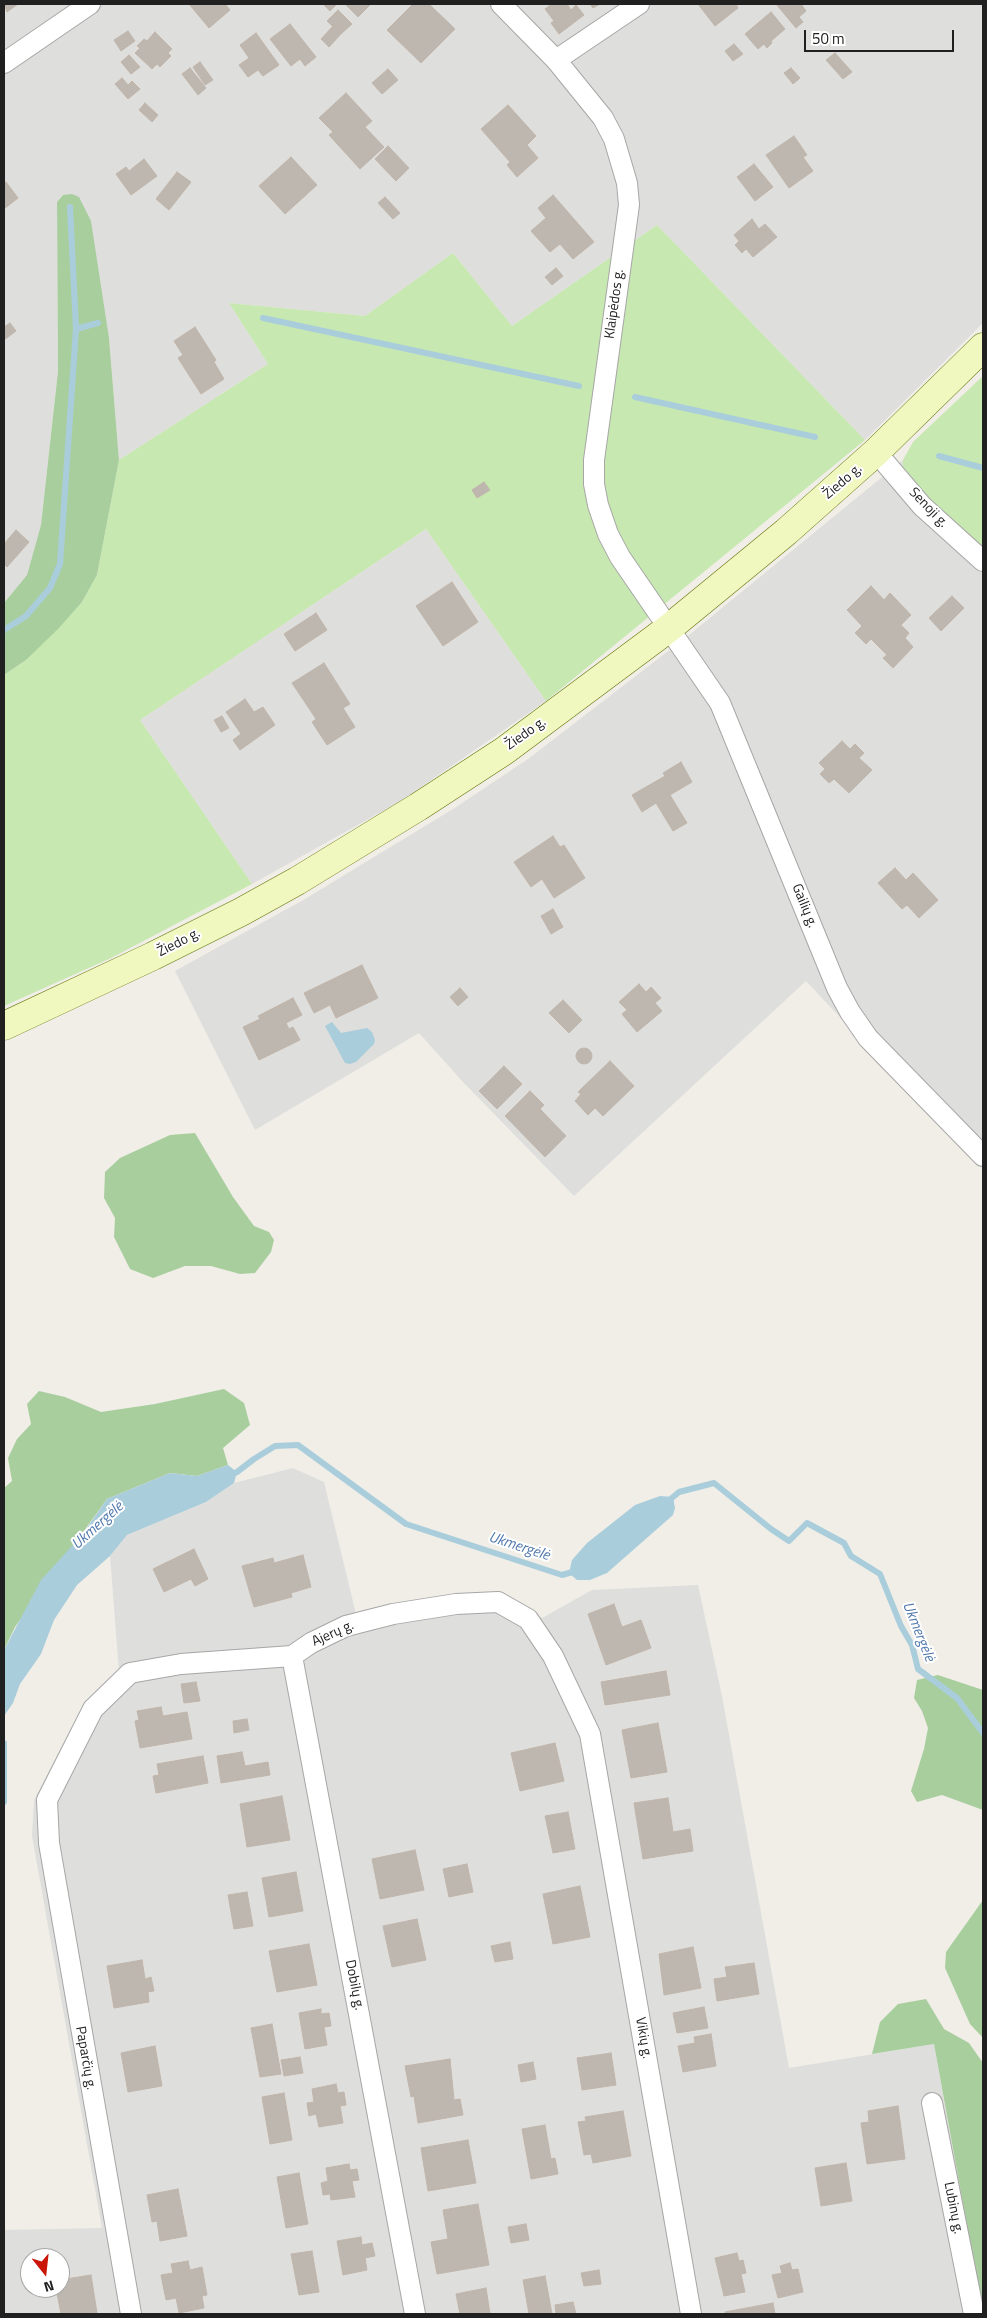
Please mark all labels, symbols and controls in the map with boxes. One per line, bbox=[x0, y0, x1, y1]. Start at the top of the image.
scale bar bbox=[807, 20, 957, 52]
text: 50 m bbox=[812, 27, 845, 50]
street label: Klaipėdos g. bbox=[602, 268, 628, 340]
street label: Žiedo g. bbox=[820, 461, 866, 503]
street label: Senoji g. bbox=[905, 485, 951, 531]
street label: Žiedo g. bbox=[502, 714, 550, 754]
street label: Gailių g. bbox=[788, 882, 820, 930]
street label: Žiedo g. bbox=[155, 925, 203, 961]
water label: Ukmergėlė bbox=[69, 1498, 127, 1554]
water label: Ukmergėlė bbox=[486, 1529, 552, 1565]
water label: Ukmergėlė bbox=[898, 1599, 938, 1665]
street label: Ajerų g. bbox=[309, 1617, 357, 1651]
street label: Dobilų g. bbox=[341, 1958, 367, 2012]
street label: Vikių g. bbox=[631, 2016, 655, 2060]
street label: Paparčių g. bbox=[71, 2025, 99, 2091]
street label: Lubinų g. bbox=[940, 2181, 966, 2235]
north arrow bbox=[20, 2248, 70, 2298]
text: N bbox=[41, 2276, 57, 2298]

